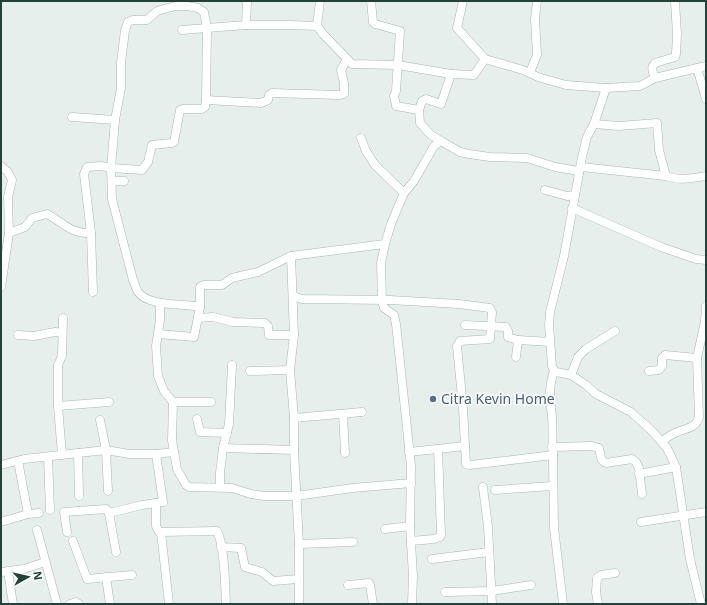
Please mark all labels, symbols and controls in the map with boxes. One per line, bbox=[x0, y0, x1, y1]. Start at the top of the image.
place label: Citra Kevin Home bbox=[441, 389, 555, 408]
marker: Citra Kevin Home bbox=[428, 394, 438, 404]
north arrow bbox=[8, 557, 48, 597]
text: N bbox=[30, 570, 46, 581]

